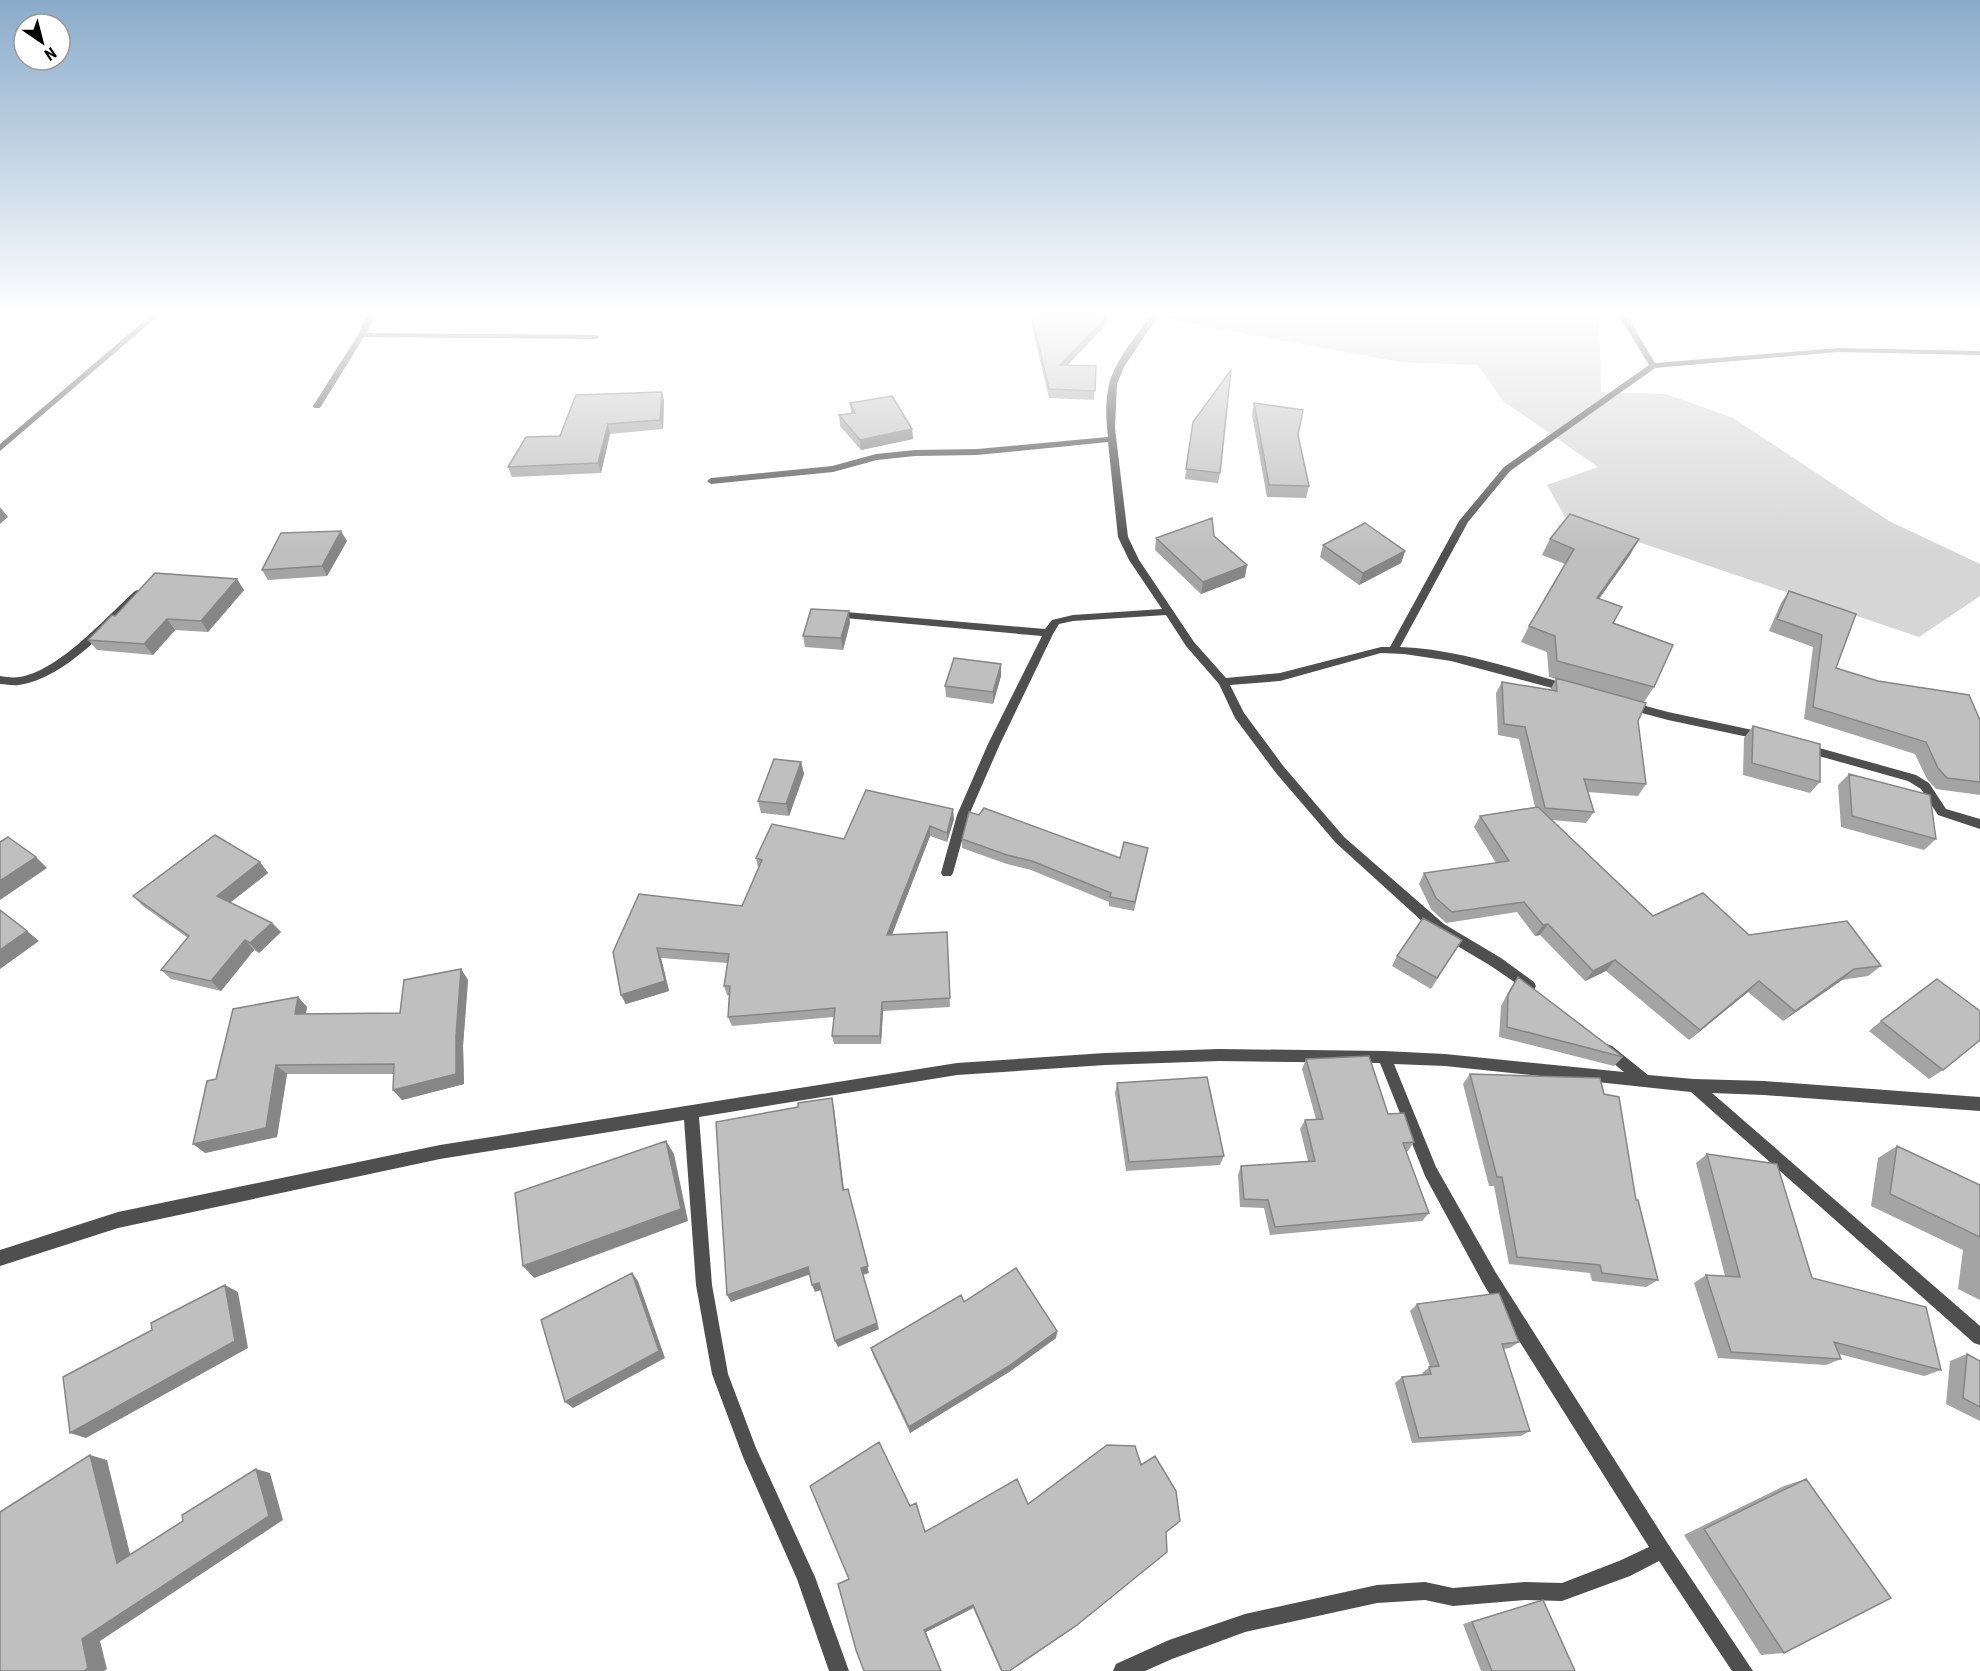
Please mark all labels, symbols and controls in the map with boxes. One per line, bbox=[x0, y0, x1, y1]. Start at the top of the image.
north arrow bbox=[12, 12, 72, 72]
text: N bbox=[41, 43, 60, 64]

